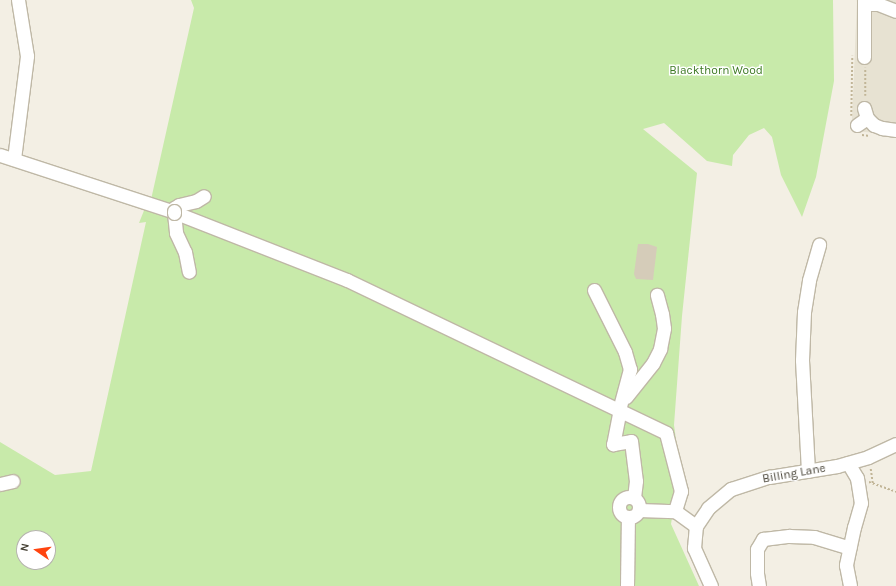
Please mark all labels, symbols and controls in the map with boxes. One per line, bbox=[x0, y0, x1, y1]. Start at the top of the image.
park label: Blackthorn Wood bbox=[669, 64, 763, 78]
street label: Billing Lane bbox=[761, 461, 827, 487]
north arrow bbox=[16, 530, 56, 570]
text: N bbox=[18, 542, 32, 553]

